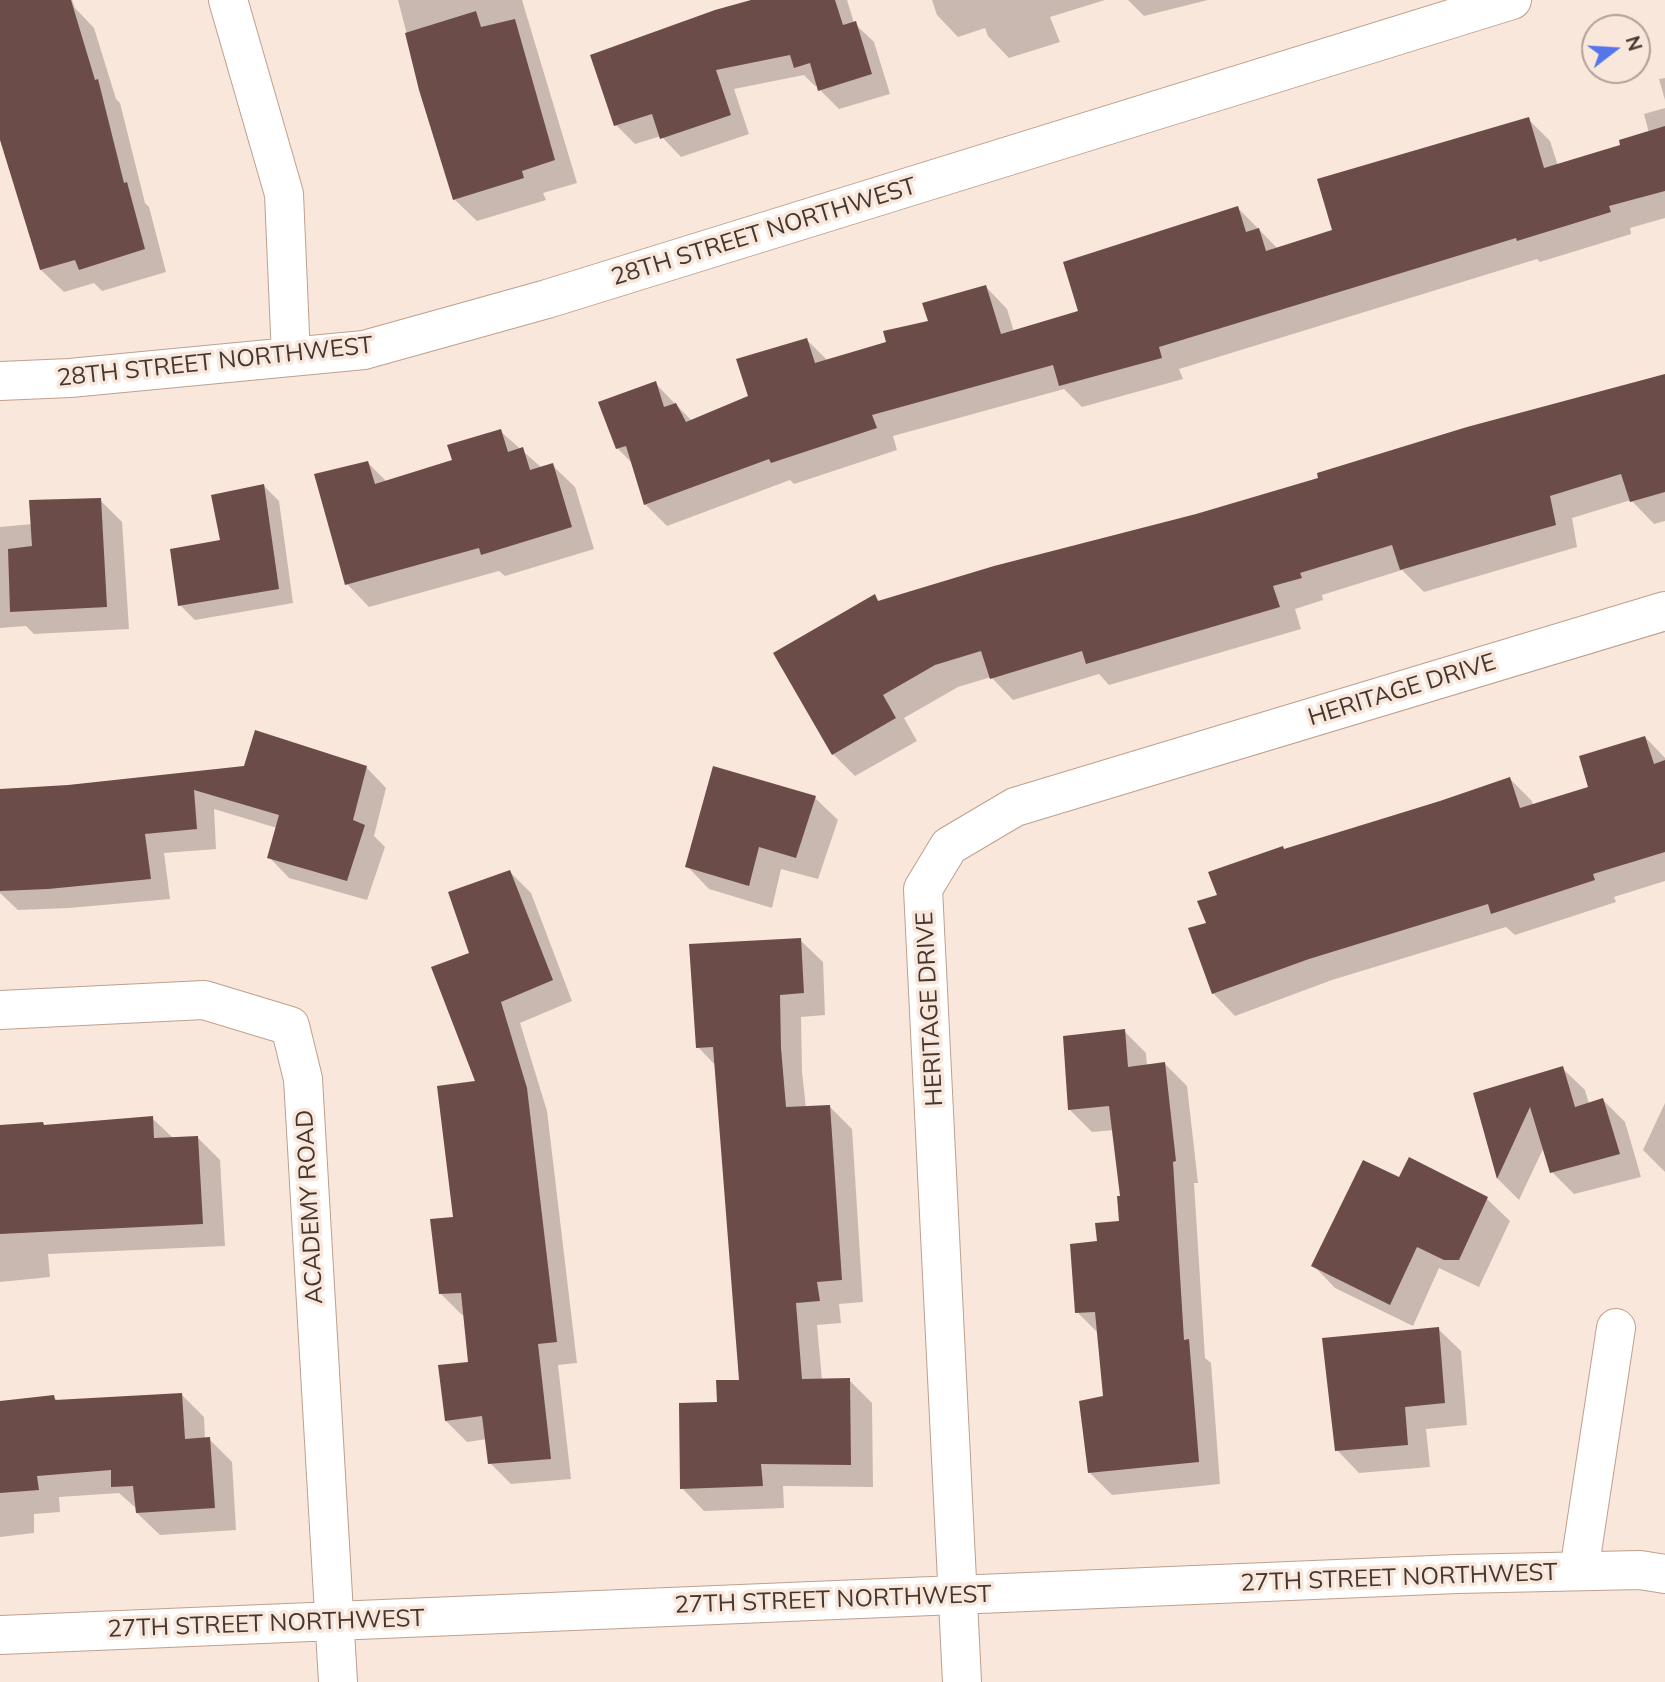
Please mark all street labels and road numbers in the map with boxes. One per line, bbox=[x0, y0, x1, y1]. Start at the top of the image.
street label: 28TH STREET NORTHWEST bbox=[608, 172, 920, 292]
street label: 28TH STREET NORTHWEST bbox=[56, 331, 374, 393]
street label: HERITAGE DRIVE bbox=[1305, 648, 1499, 732]
street label: HERITAGE DRIVE bbox=[911, 911, 949, 1107]
street label: ACADEMY ROAD bbox=[291, 1109, 329, 1305]
street label: 27TH STREET NORTHWEST bbox=[1240, 1558, 1558, 1598]
street label: 27TH STREET NORTHWEST bbox=[674, 1580, 992, 1620]
street label: 27TH STREET NORTHWEST bbox=[107, 1604, 425, 1644]

